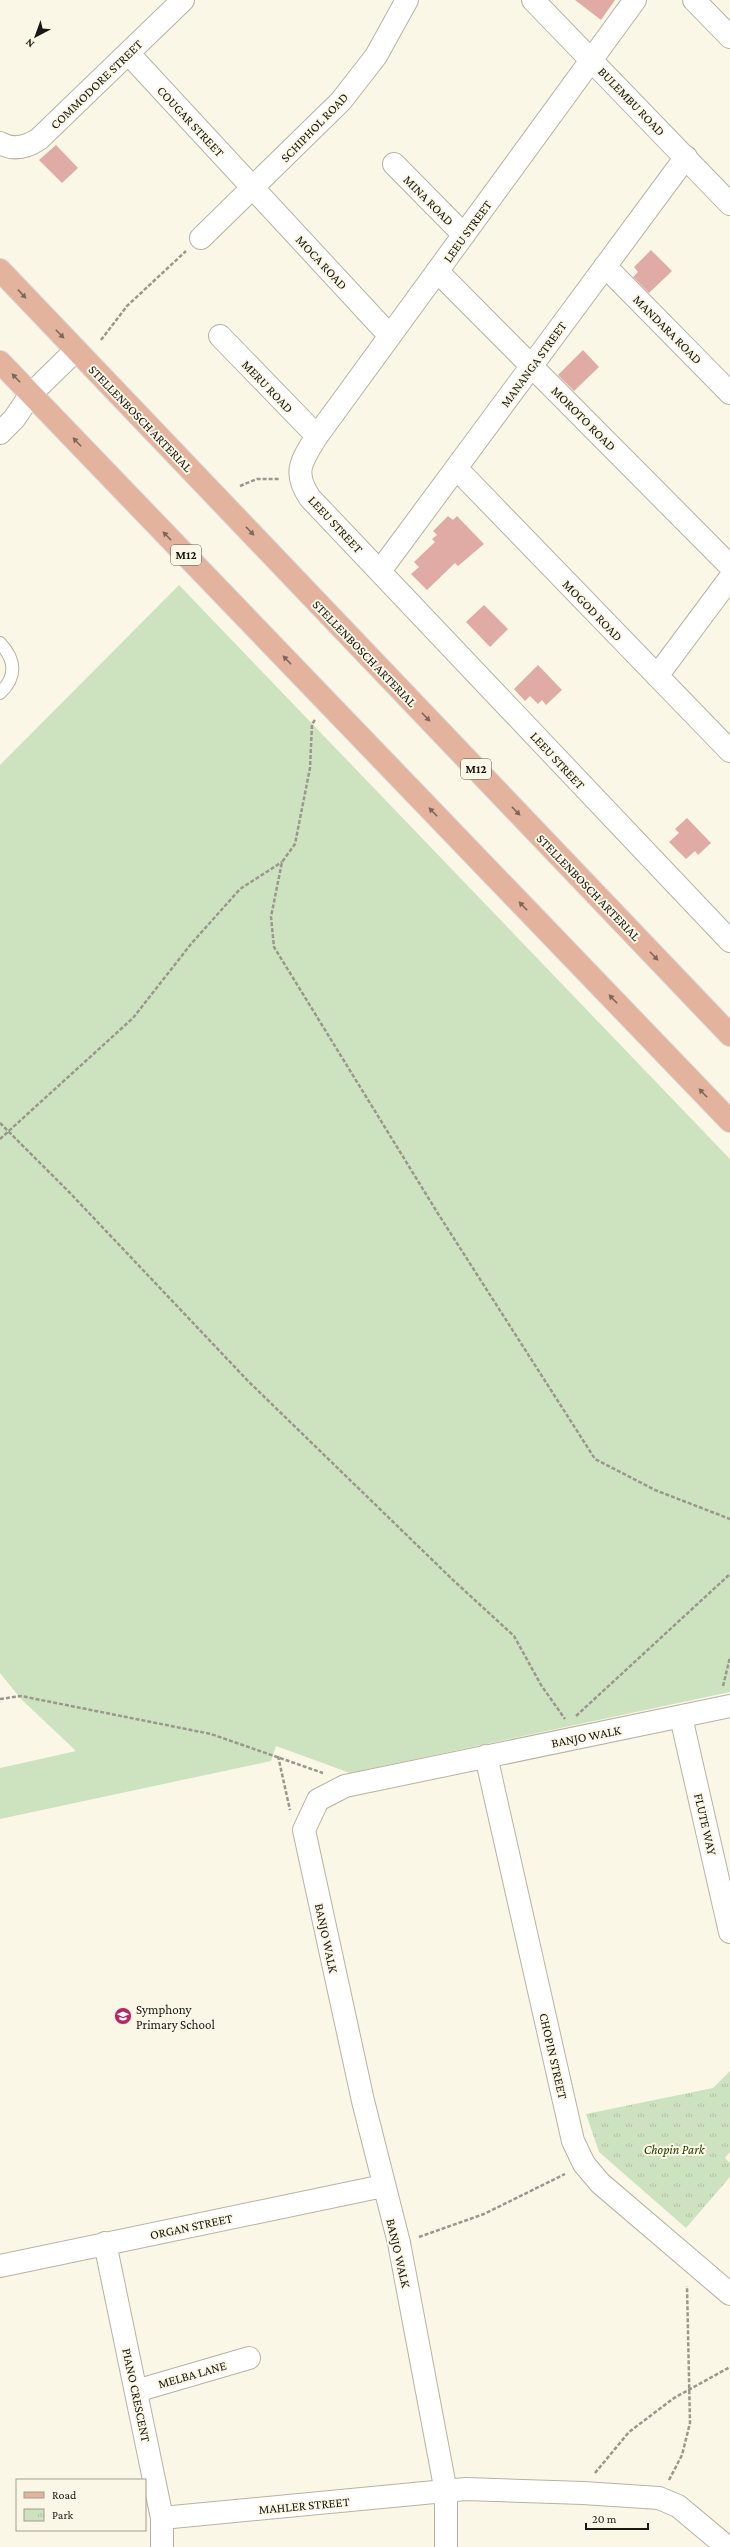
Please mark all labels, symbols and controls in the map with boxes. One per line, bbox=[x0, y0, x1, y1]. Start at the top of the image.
north arrow bbox=[16, 16, 56, 56]
text: N bbox=[22, 36, 36, 51]
street label: COMMODORE STREET bbox=[47, 37, 145, 132]
street label: BULEMBU ROAD bbox=[595, 64, 668, 139]
street label: COUGAR STREET bbox=[154, 83, 227, 160]
street label: SCHIPHOL ROAD bbox=[277, 90, 351, 165]
street label: MINA ROAD bbox=[400, 172, 457, 229]
street label: LEEU STREET bbox=[440, 197, 495, 265]
street label: MOCA ROAD bbox=[293, 232, 351, 293]
one-way arrow bbox=[18, 288, 27, 299]
street label: MANDARA ROAD bbox=[630, 292, 705, 367]
street label: MANANGA STREET bbox=[497, 319, 569, 410]
one-way arrow bbox=[56, 329, 65, 339]
street label: MERU ROAD bbox=[239, 357, 296, 416]
street label: STELLENBOSCH ARTERIAL bbox=[86, 362, 196, 475]
one-way arrow bbox=[11, 373, 20, 383]
street label: MOROTO ROAD bbox=[548, 383, 619, 454]
one-way arrow bbox=[72, 437, 82, 447]
street label: LEEU STREET bbox=[305, 493, 366, 556]
one-way arrow bbox=[245, 526, 254, 536]
one-way arrow bbox=[162, 531, 172, 541]
road number: M12 bbox=[171, 545, 201, 565]
street label: MOGOD ROAD bbox=[560, 577, 626, 644]
street label: STELLENBOSCH ARTERIAL bbox=[310, 597, 420, 710]
one-way arrow bbox=[282, 655, 291, 665]
one-way arrow bbox=[421, 712, 431, 722]
street label: LEEU STREET bbox=[527, 729, 588, 792]
road number: M12 bbox=[461, 759, 491, 779]
one-way arrow bbox=[511, 806, 521, 816]
one-way arrow bbox=[428, 807, 438, 817]
street label: STELLENBOSCH ARTERIAL bbox=[534, 831, 644, 944]
one-way arrow bbox=[518, 901, 528, 911]
one-way arrow bbox=[649, 951, 658, 960]
one-way arrow bbox=[609, 995, 618, 1004]
one-way arrow bbox=[698, 1088, 708, 1098]
street label: BANJO WALK bbox=[550, 1722, 623, 1751]
street label: FLUTE WAY bbox=[691, 1792, 720, 1857]
street label: BANJO WALK bbox=[312, 1902, 341, 1975]
place label: Symphony Primary School bbox=[136, 2002, 215, 2032]
school or university icon: Symphony Primary School bbox=[113, 2006, 133, 2026]
street label: CHOPIN STREET bbox=[536, 2012, 571, 2101]
park label: Chopin Park bbox=[644, 2142, 706, 2157]
street label: ORGAN STREET bbox=[149, 2210, 234, 2243]
street label: BANJO WALK bbox=[383, 2217, 414, 2290]
street label: PIANO CRESCENT bbox=[119, 2347, 154, 2444]
street label: MELBA LANE bbox=[156, 2358, 228, 2391]
legend bbox=[16, 2479, 146, 2531]
text: Road bbox=[52, 2488, 77, 2502]
street label: MAHLER STREET bbox=[258, 2494, 350, 2517]
scale bar bbox=[586, 2505, 648, 2531]
text: Park bbox=[52, 2508, 74, 2522]
text: 20 m bbox=[592, 2512, 617, 2526]

